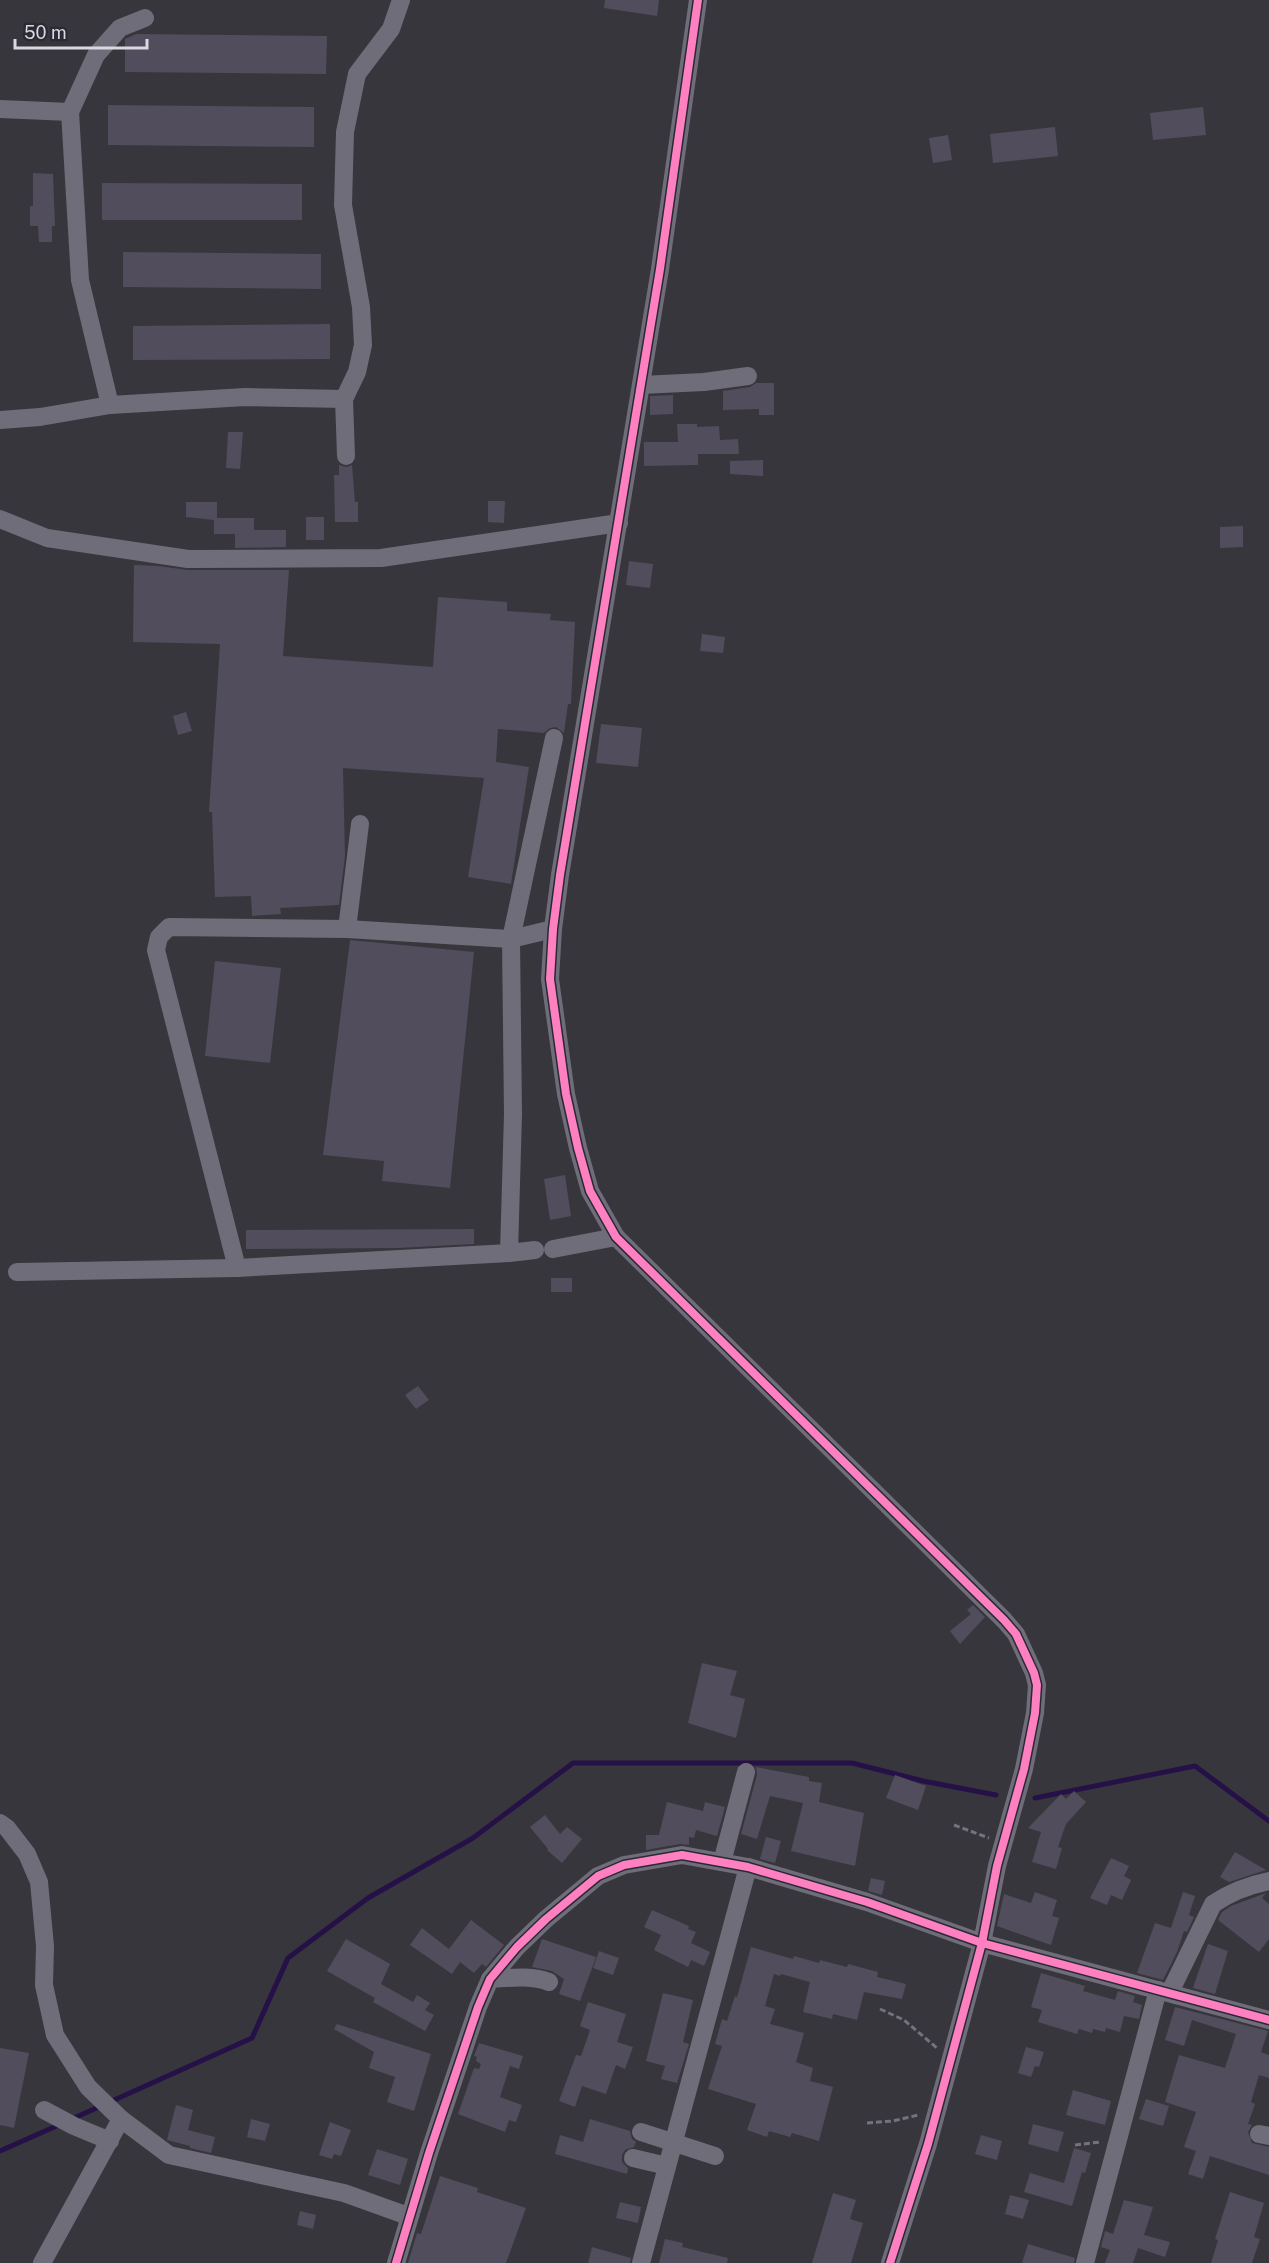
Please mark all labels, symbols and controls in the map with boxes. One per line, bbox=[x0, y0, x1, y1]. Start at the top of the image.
scale bar bbox=[15, 12, 147, 50]
text: 50 m bbox=[24, 22, 67, 43]

